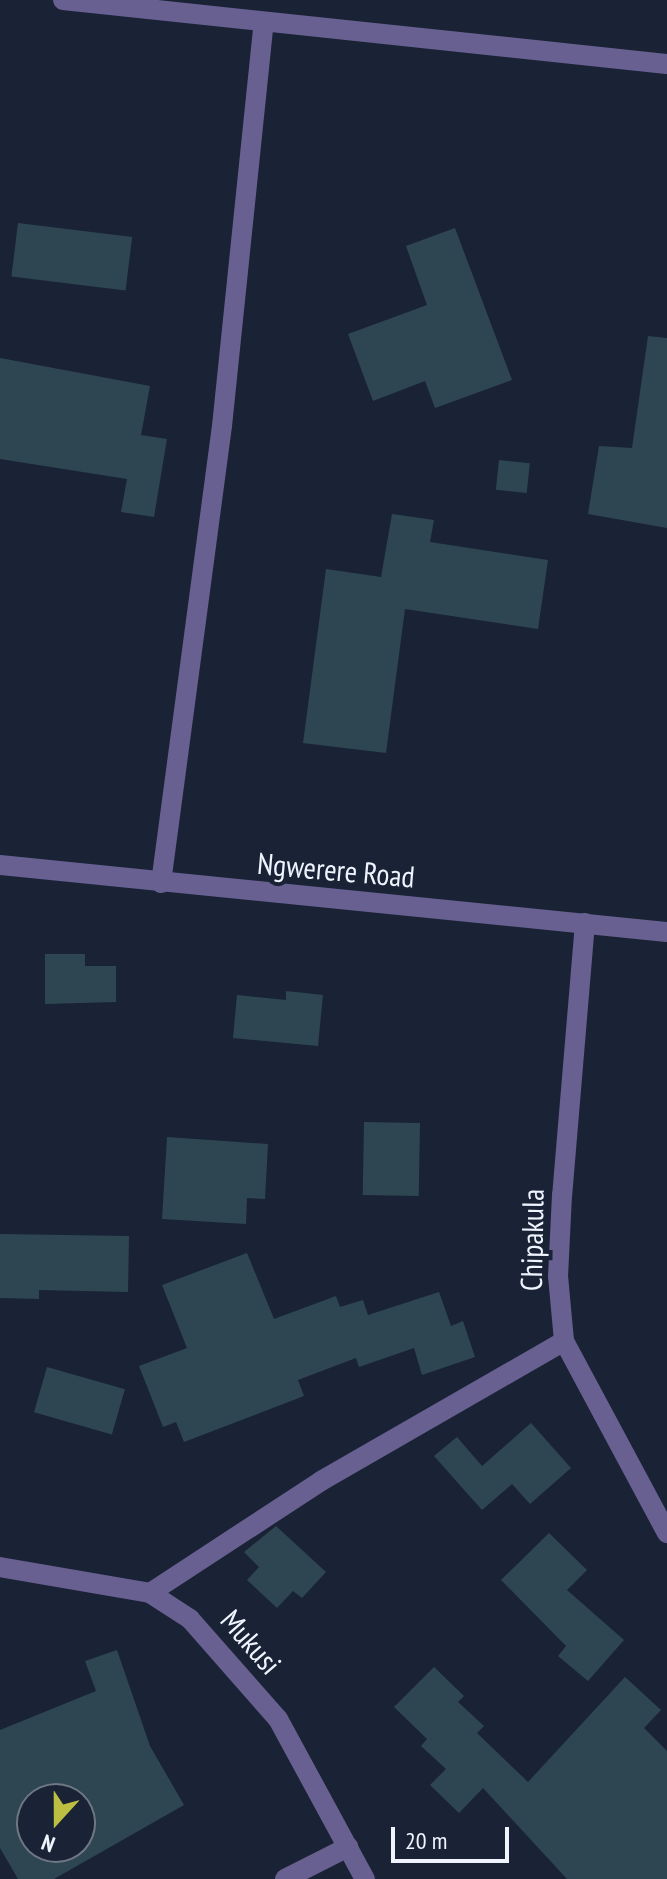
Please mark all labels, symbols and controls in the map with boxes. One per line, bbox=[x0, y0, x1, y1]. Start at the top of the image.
street label: Ngwerere Road bbox=[256, 845, 416, 895]
street label: Chipakula bbox=[513, 1189, 551, 1291]
street label: Mukusi bbox=[213, 1602, 289, 1682]
north arrow bbox=[16, 1783, 96, 1863]
scale bar bbox=[395, 1811, 513, 1861]
text: 20 m bbox=[405, 1825, 447, 1856]
text: N bbox=[38, 1828, 59, 1859]

